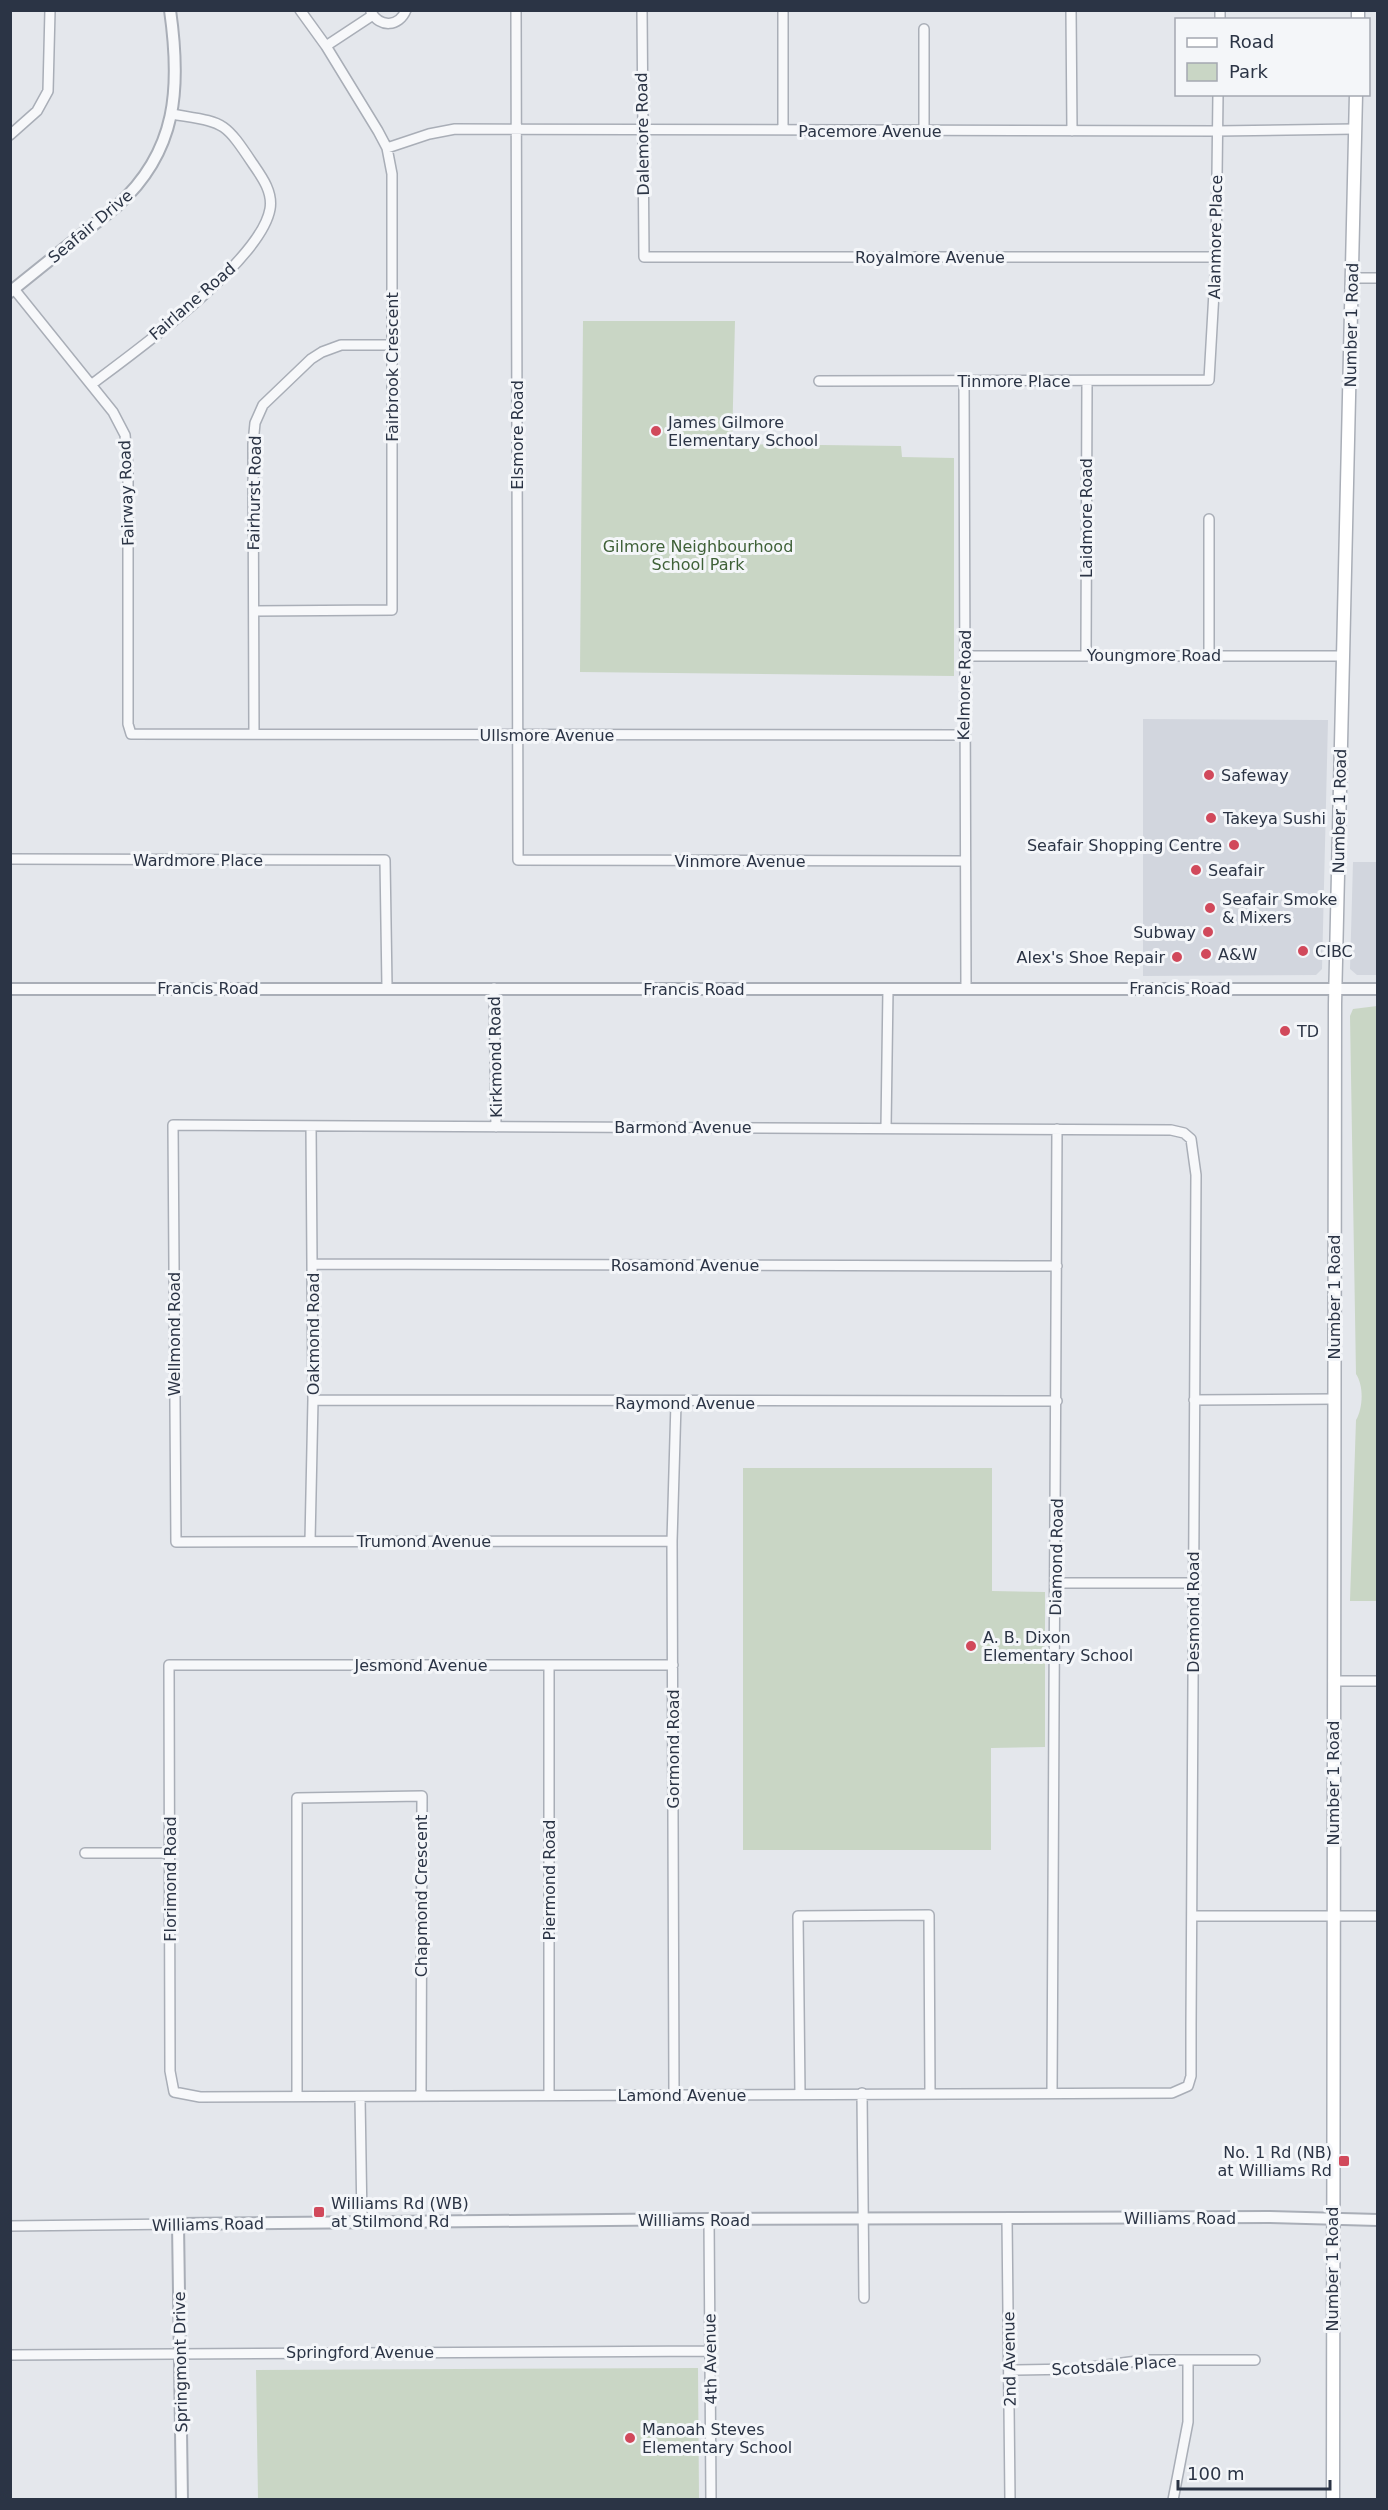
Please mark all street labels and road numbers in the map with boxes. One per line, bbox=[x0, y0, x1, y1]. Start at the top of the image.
street label: Dalemore Road bbox=[632, 72, 653, 196]
street label: Pacemore Avenue bbox=[798, 122, 942, 141]
street label: Alanmore Place bbox=[1205, 175, 1226, 299]
street label: Seafair Drive bbox=[44, 186, 136, 267]
street label: Royalmore Avenue bbox=[855, 248, 1005, 267]
street label: Fairlane Road bbox=[145, 259, 239, 344]
street label: Number 1 Road bbox=[1341, 262, 1362, 388]
street label: Fairbrook Crescent bbox=[383, 292, 402, 442]
street label: Tinmore Place bbox=[957, 372, 1070, 391]
street label: Elsmore Road bbox=[508, 380, 527, 490]
street label: Fairhurst Road bbox=[244, 435, 265, 551]
street label: Fairway Road bbox=[115, 440, 138, 546]
street label: Laidmore Road bbox=[1077, 458, 1096, 578]
street label: Kelmore Road bbox=[954, 630, 975, 741]
street label: Youngmore Road bbox=[1086, 646, 1221, 665]
street label: Ullsmore Avenue bbox=[480, 726, 614, 745]
street label: Number 1 Road bbox=[1329, 748, 1350, 874]
street label: Wardmore Place bbox=[133, 851, 263, 870]
street label: Vinmore Avenue bbox=[674, 852, 806, 871]
street label: Francis Road bbox=[157, 979, 259, 998]
street label: Francis Road bbox=[1129, 979, 1231, 998]
street label: Francis Road bbox=[643, 980, 745, 999]
street label: Kirkmond Road bbox=[485, 996, 506, 1118]
street label: Barmond Avenue bbox=[614, 1118, 752, 1137]
street label: Number 1 Road bbox=[1325, 1235, 1344, 1359]
street label: Rosamond Avenue bbox=[611, 1256, 759, 1275]
street label: Wellmond Road bbox=[165, 1272, 184, 1396]
street label: Oakmond Road bbox=[304, 1273, 323, 1395]
street label: Raymond Avenue bbox=[615, 1394, 755, 1413]
street label: Diamond Road bbox=[1046, 1498, 1067, 1616]
street label: Trumond Avenue bbox=[356, 1532, 491, 1551]
street label: Desmond Road bbox=[1184, 1551, 1203, 1673]
street label: Jesmond Avenue bbox=[353, 1656, 488, 1675]
street label: Gormond Road bbox=[664, 1689, 683, 1809]
street label: Number 1 Road bbox=[1324, 1721, 1343, 1845]
street label: Chapmond Crescent bbox=[412, 1815, 431, 1977]
street label: Florimond Road bbox=[161, 1816, 180, 1942]
street label: Piermond Road bbox=[540, 1820, 559, 1940]
street label: Lamond Avenue bbox=[618, 2086, 746, 2105]
street label: Number 1 Road bbox=[1323, 2207, 1342, 2331]
street label: Williams Road bbox=[1124, 2209, 1236, 2228]
street label: Williams Road bbox=[638, 2211, 750, 2230]
street label: Williams Road bbox=[152, 2214, 264, 2235]
street label: Springmont Drive bbox=[170, 2291, 191, 2433]
street label: 2nd Avenue bbox=[999, 2311, 1020, 2407]
street label: 4th Avenue bbox=[700, 2313, 721, 2405]
street label: Springford Avenue bbox=[286, 2343, 434, 2362]
street label: Scotsdale Place bbox=[1051, 2352, 1177, 2379]

